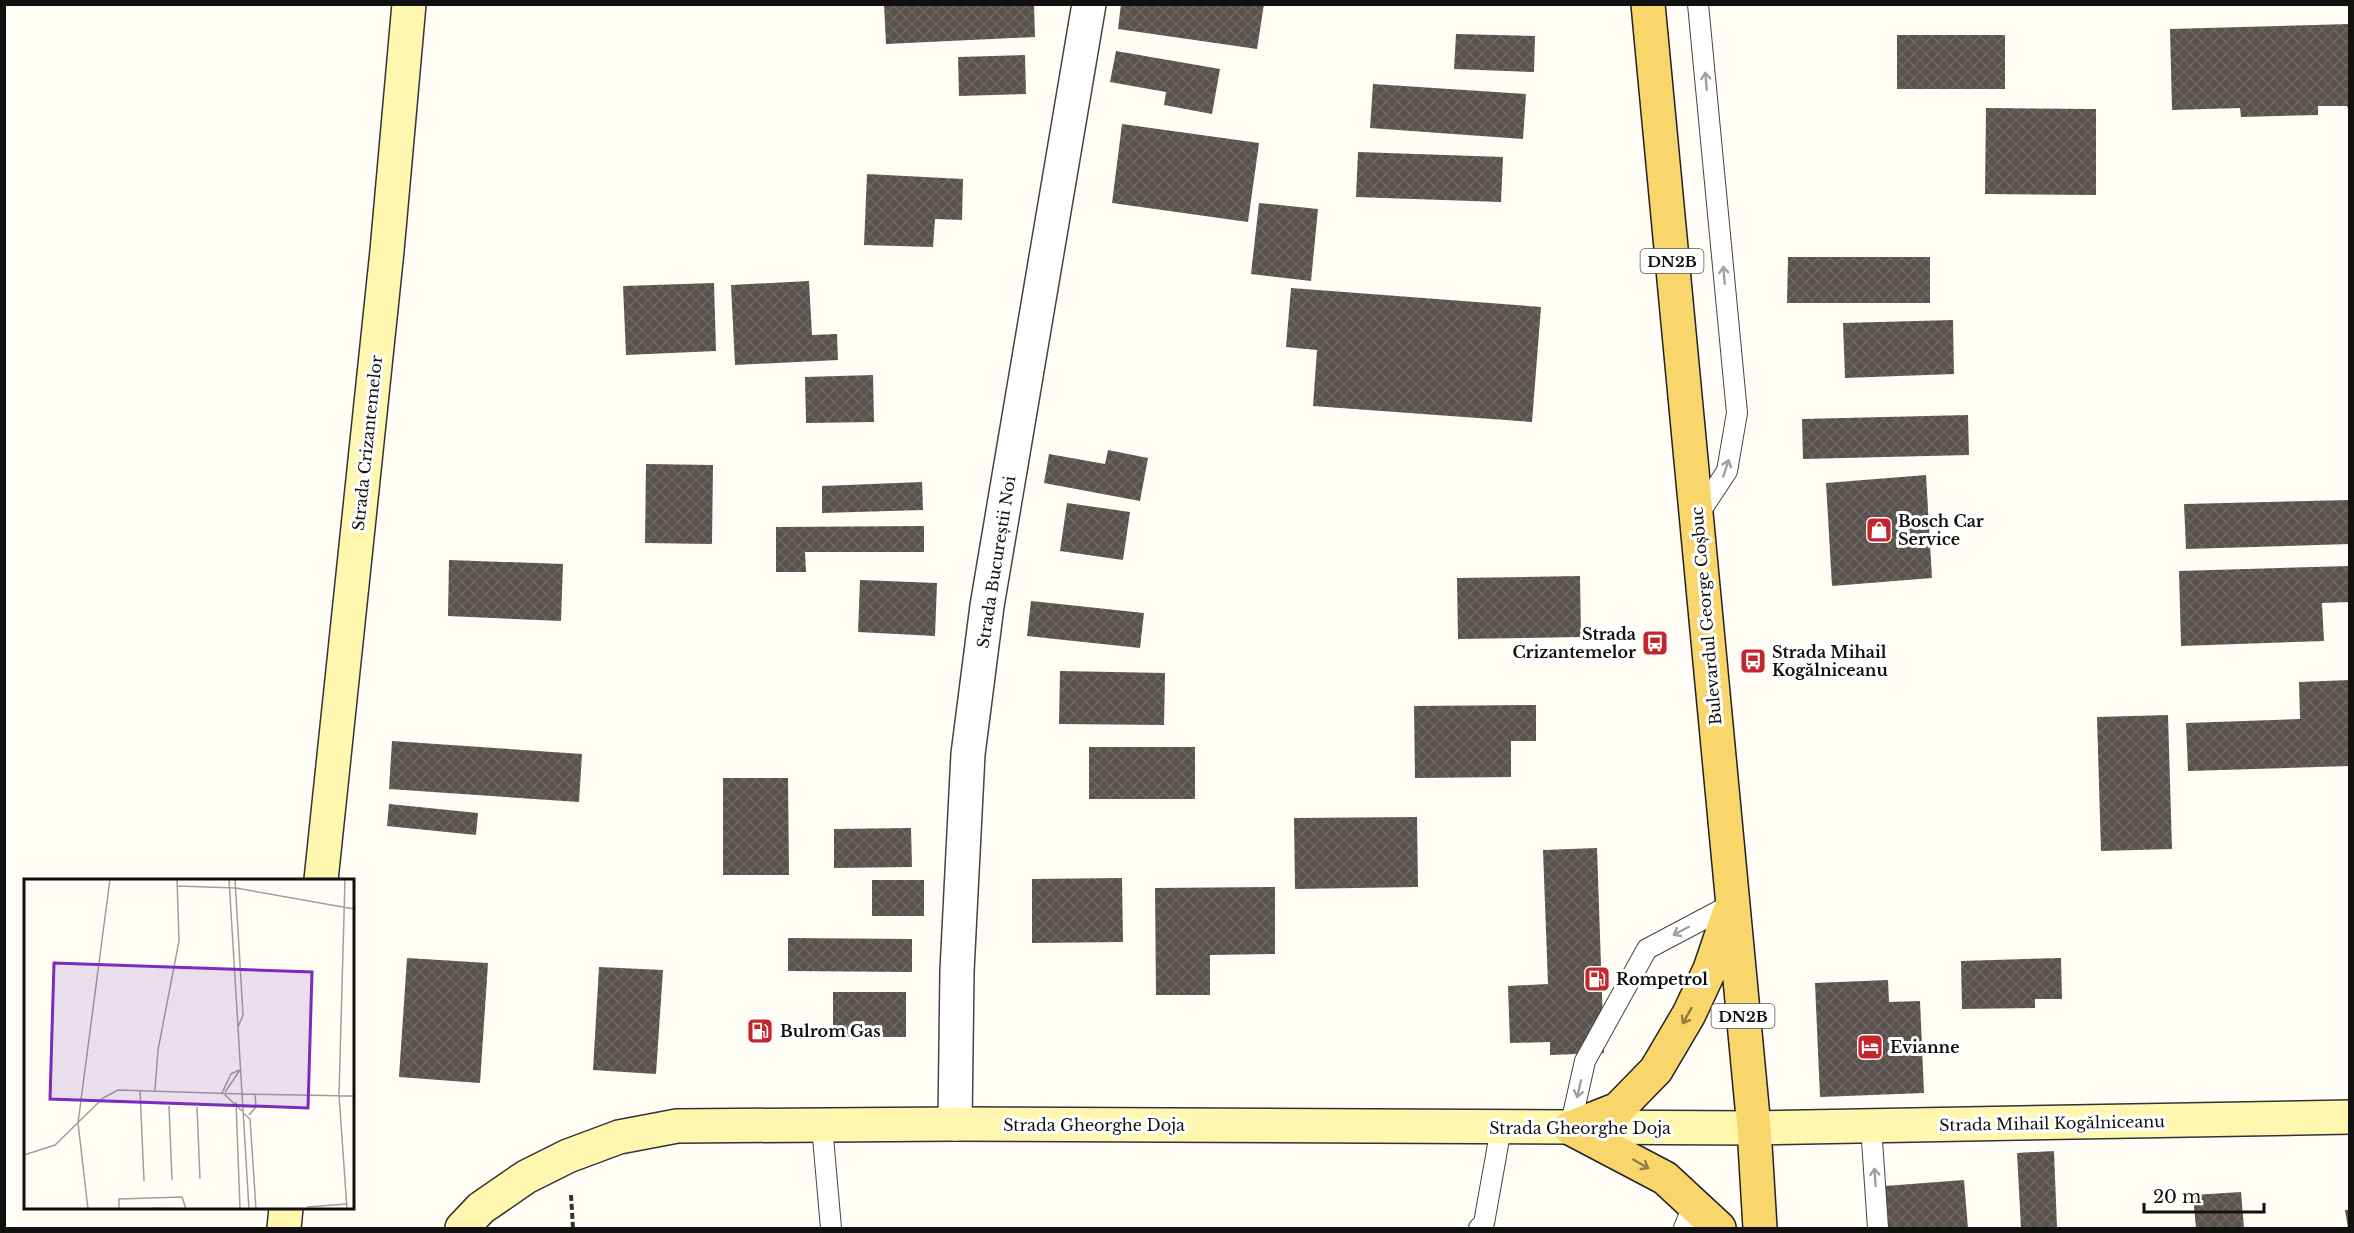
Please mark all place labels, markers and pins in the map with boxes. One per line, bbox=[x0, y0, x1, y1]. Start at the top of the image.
place label: Bosch Car Service bbox=[1898, 511, 1984, 549]
shop icon: Bosch Car Service bbox=[1864, 515, 1894, 545]
place label: Strada Crizantemelor bbox=[1512, 624, 1636, 662]
bus stop icon: Strada Crizantemelor bbox=[1640, 628, 1670, 658]
place label: Strada Mihail Kogălniceanu bbox=[1772, 642, 1888, 680]
bus stop icon: Strada Mihail Kogălniceanu bbox=[1738, 646, 1768, 676]
fuel station icon: Rompetrol bbox=[1582, 964, 1612, 994]
place label: Rompetrol bbox=[1616, 969, 1708, 989]
fuel station icon: Bulrom Gas bbox=[745, 1016, 775, 1046]
place label: Bulrom Gas bbox=[780, 1021, 881, 1041]
hotel icon: Evianne bbox=[1855, 1032, 1885, 1062]
place label: Evianne bbox=[1890, 1037, 1960, 1057]

